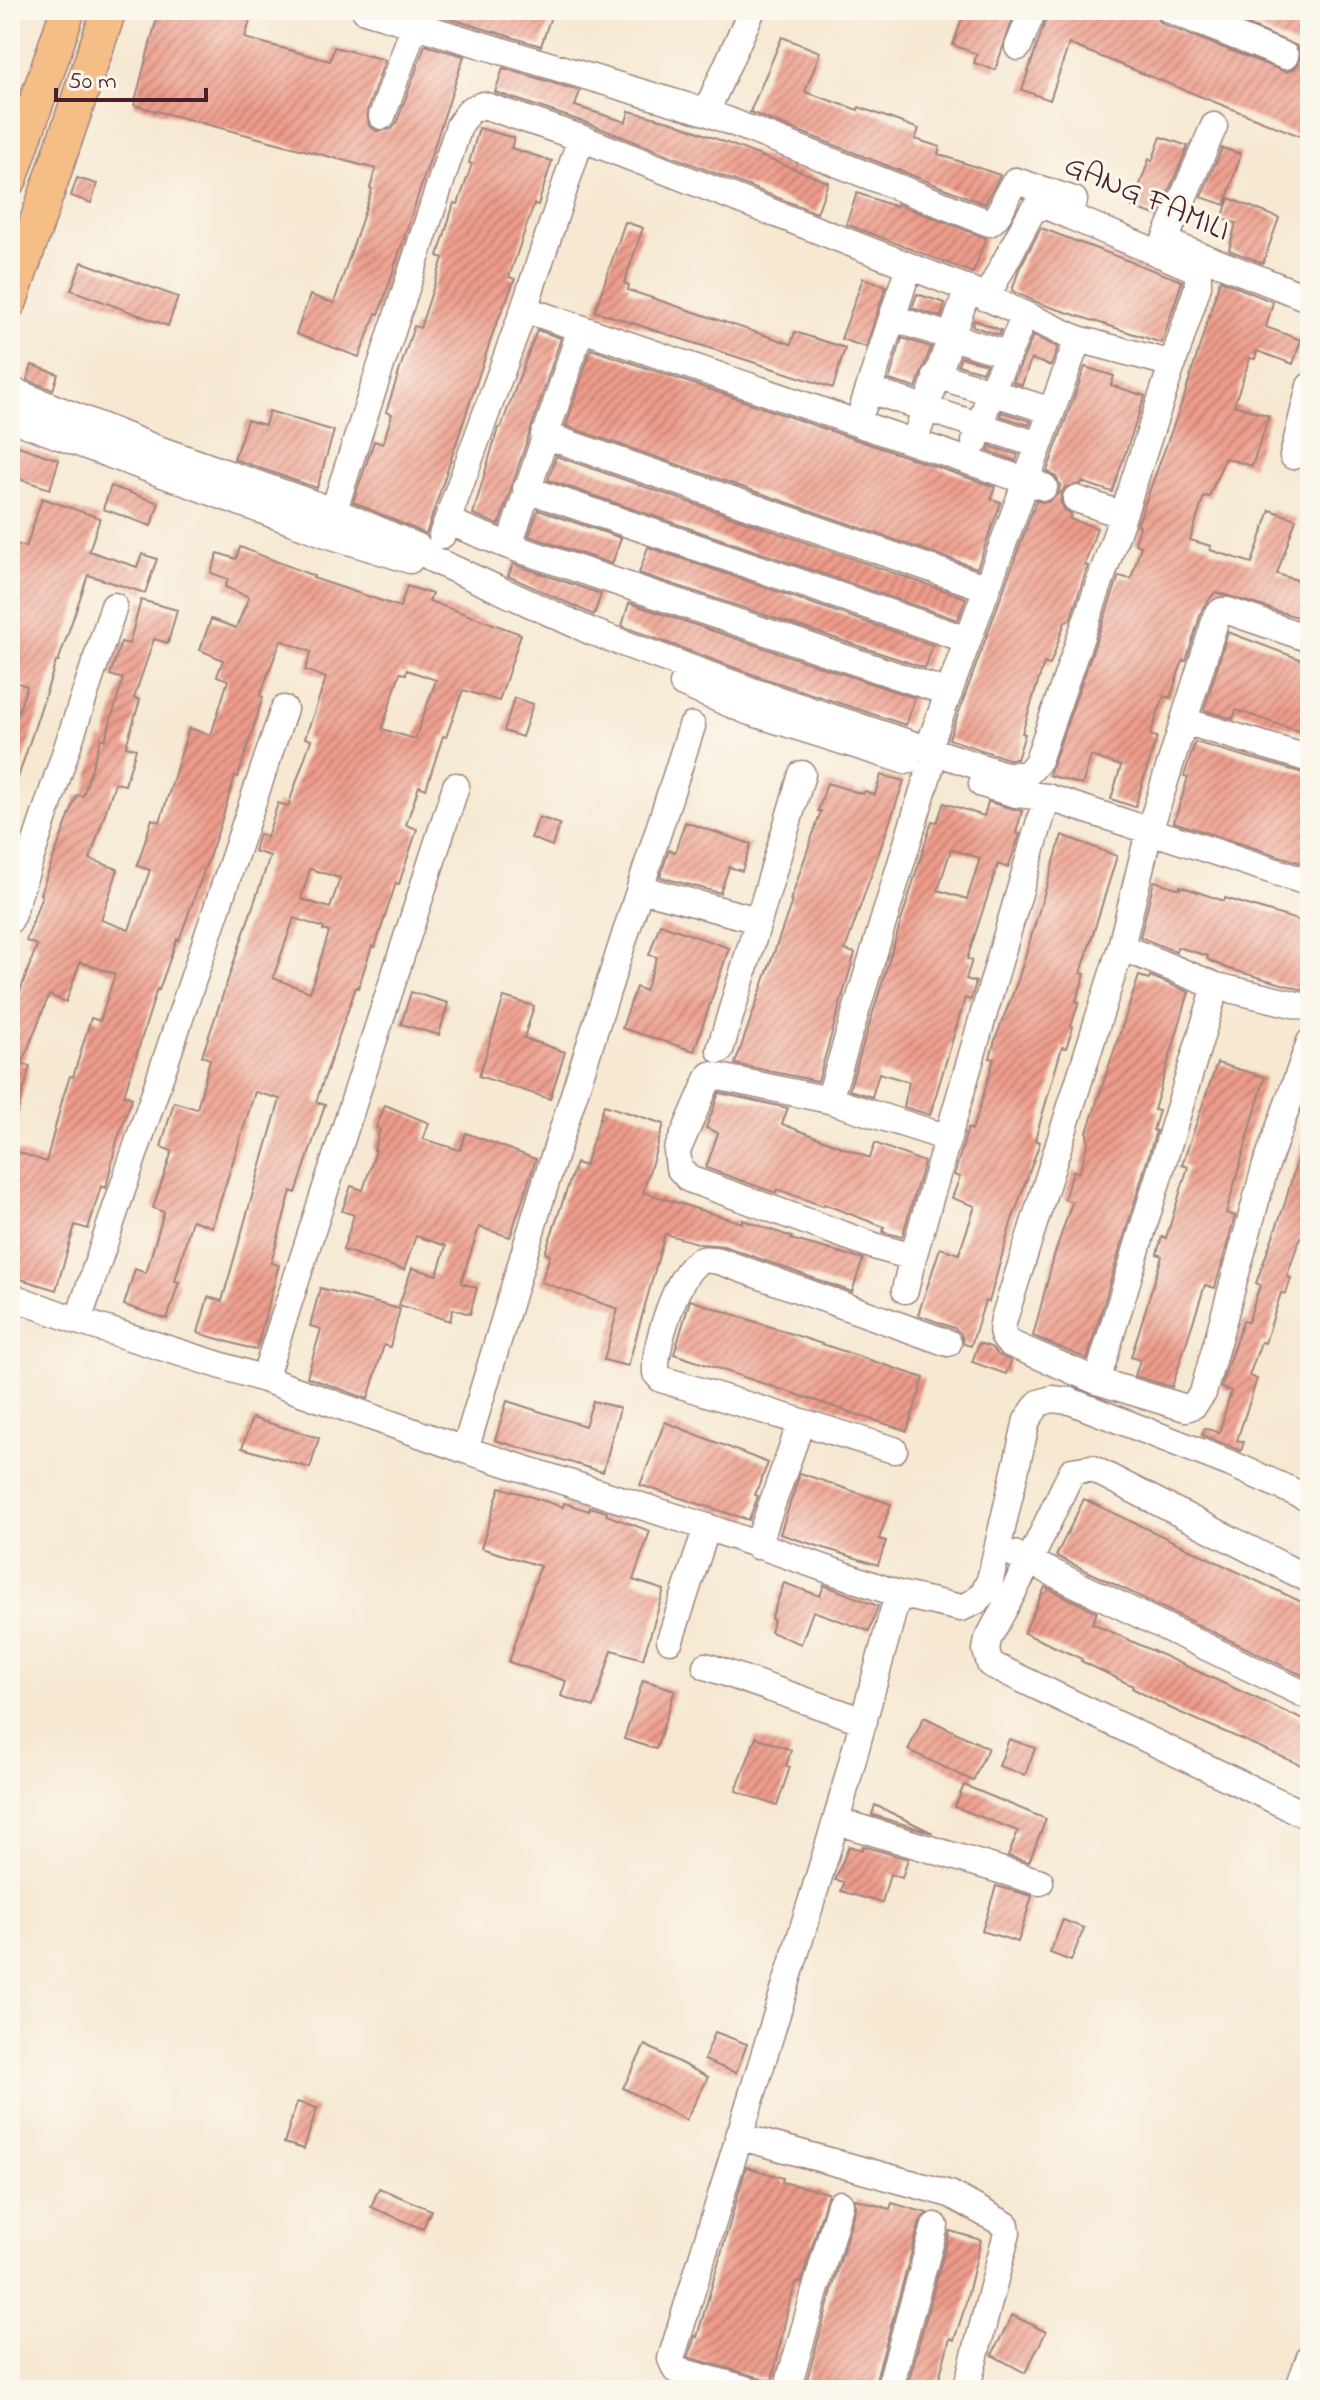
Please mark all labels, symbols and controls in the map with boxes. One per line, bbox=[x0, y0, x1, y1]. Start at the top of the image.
scale bar bbox=[56, 52, 206, 102]
text: 50 m bbox=[68, 65, 117, 100]
street label: GANG FAMILI bbox=[1056, 143, 1237, 255]

